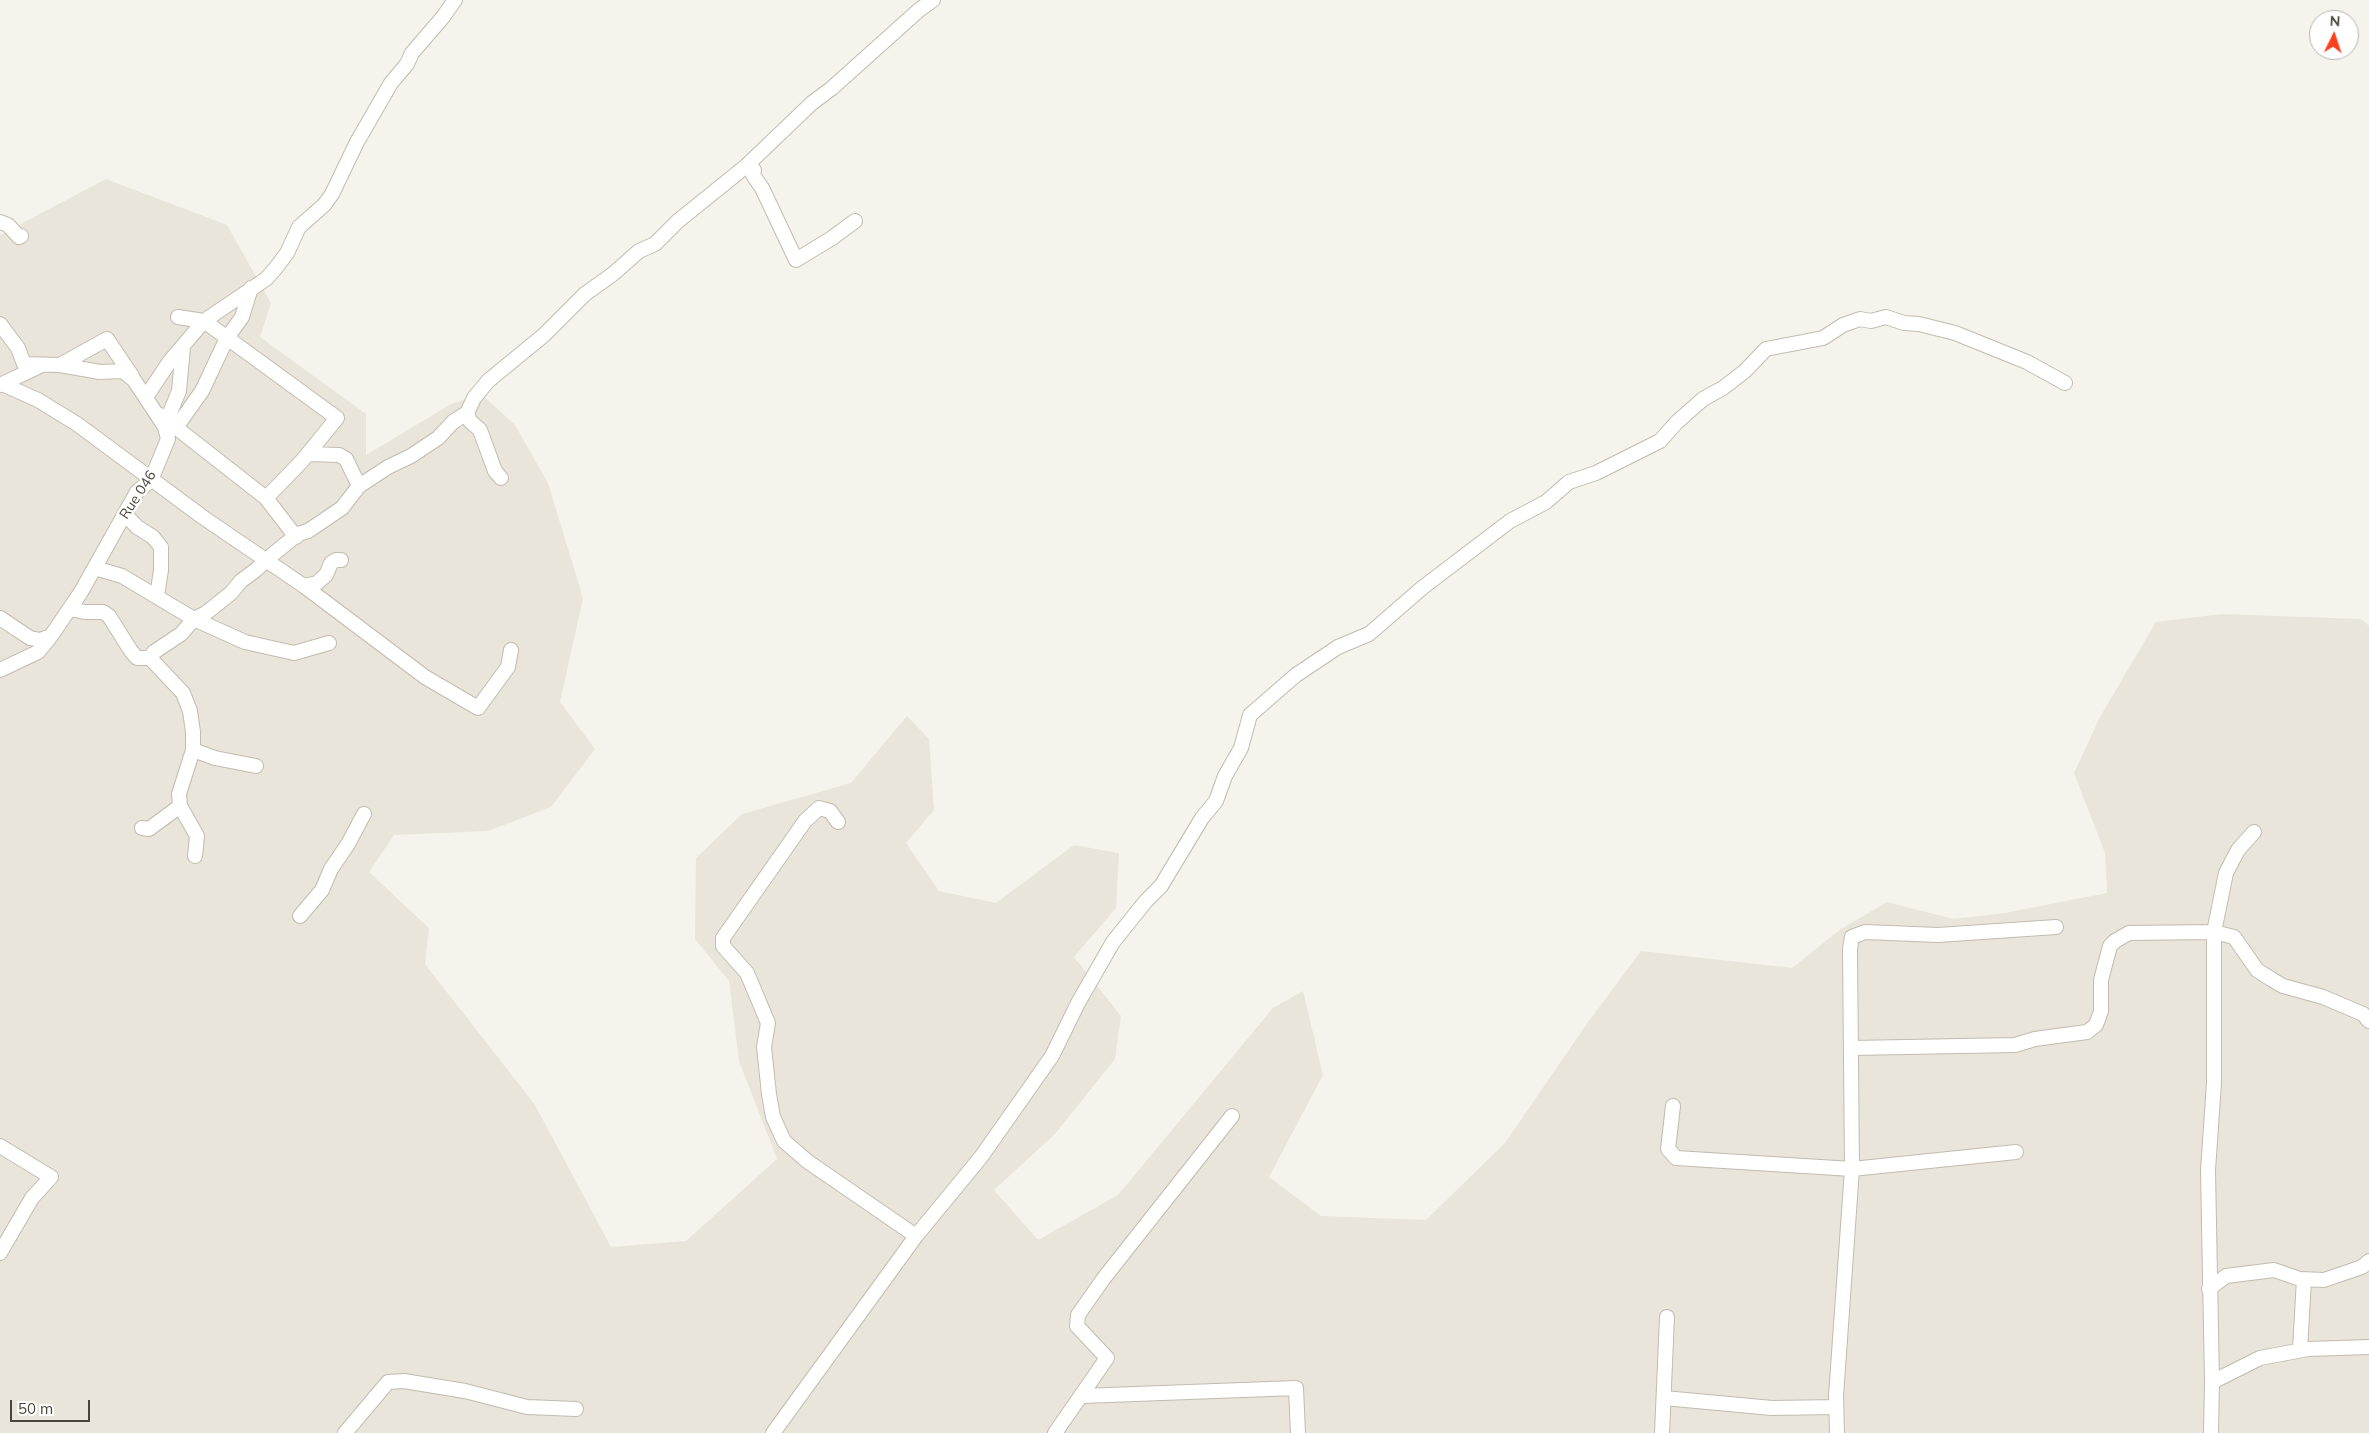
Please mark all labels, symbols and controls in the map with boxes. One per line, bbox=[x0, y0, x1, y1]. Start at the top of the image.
north arrow bbox=[2309, 10, 2359, 60]
text: N bbox=[2329, 12, 2341, 30]
street label: Rue 046 bbox=[116, 468, 160, 522]
scale bar bbox=[12, 1390, 92, 1422]
text: 50 m bbox=[18, 1399, 53, 1418]

